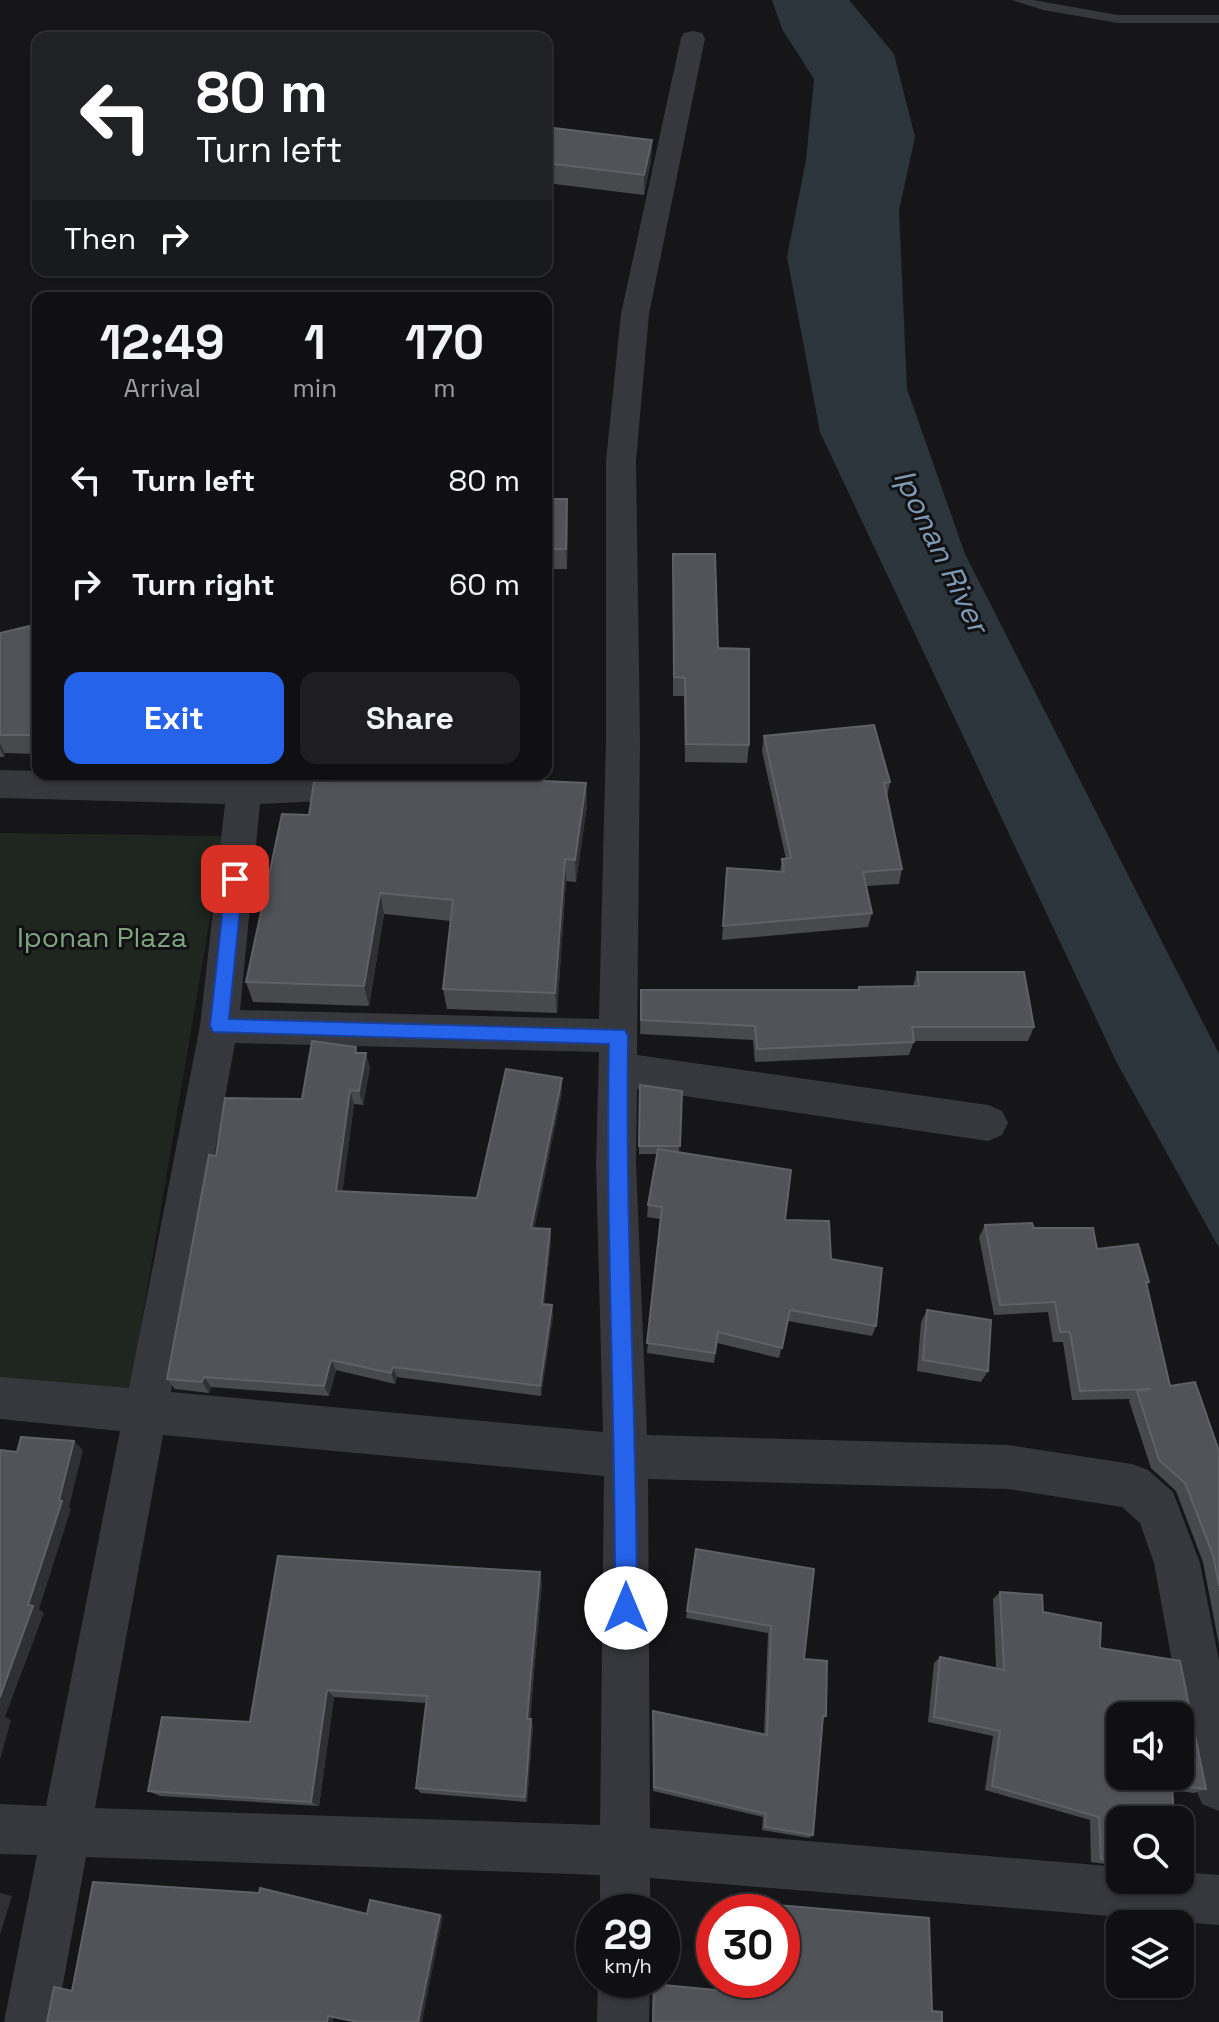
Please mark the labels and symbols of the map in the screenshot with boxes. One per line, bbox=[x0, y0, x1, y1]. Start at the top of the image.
water label: Iponan River bbox=[885, 462, 999, 642]
pin bbox=[201, 845, 269, 913]
park label: Iponan Plaza bbox=[17, 919, 187, 955]
position arrow bbox=[584, 1566, 668, 1650]
speed limit sign: 30 bbox=[696, 1894, 800, 1998]

